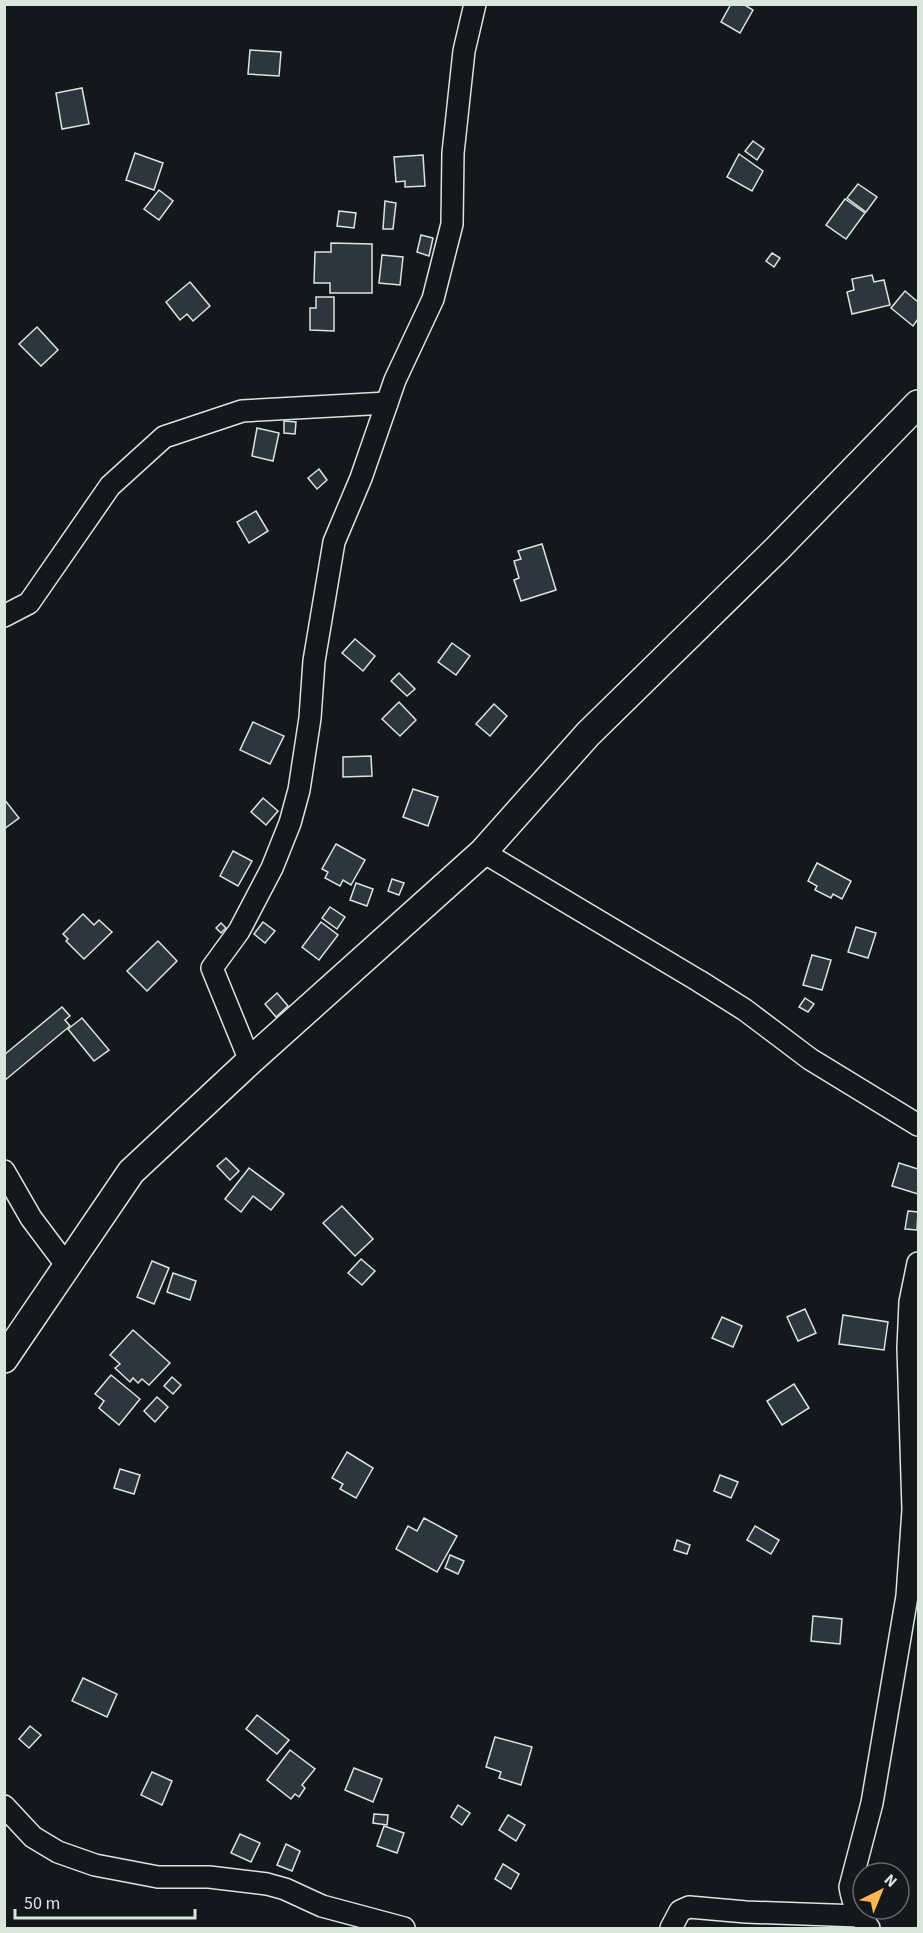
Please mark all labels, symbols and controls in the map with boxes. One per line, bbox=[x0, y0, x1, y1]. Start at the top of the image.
north arrow bbox=[851, 1861, 911, 1921]
text: N bbox=[879, 1869, 902, 1892]
scale bar bbox=[15, 1882, 195, 1920]
text: 50 m bbox=[24, 1891, 60, 1916]

